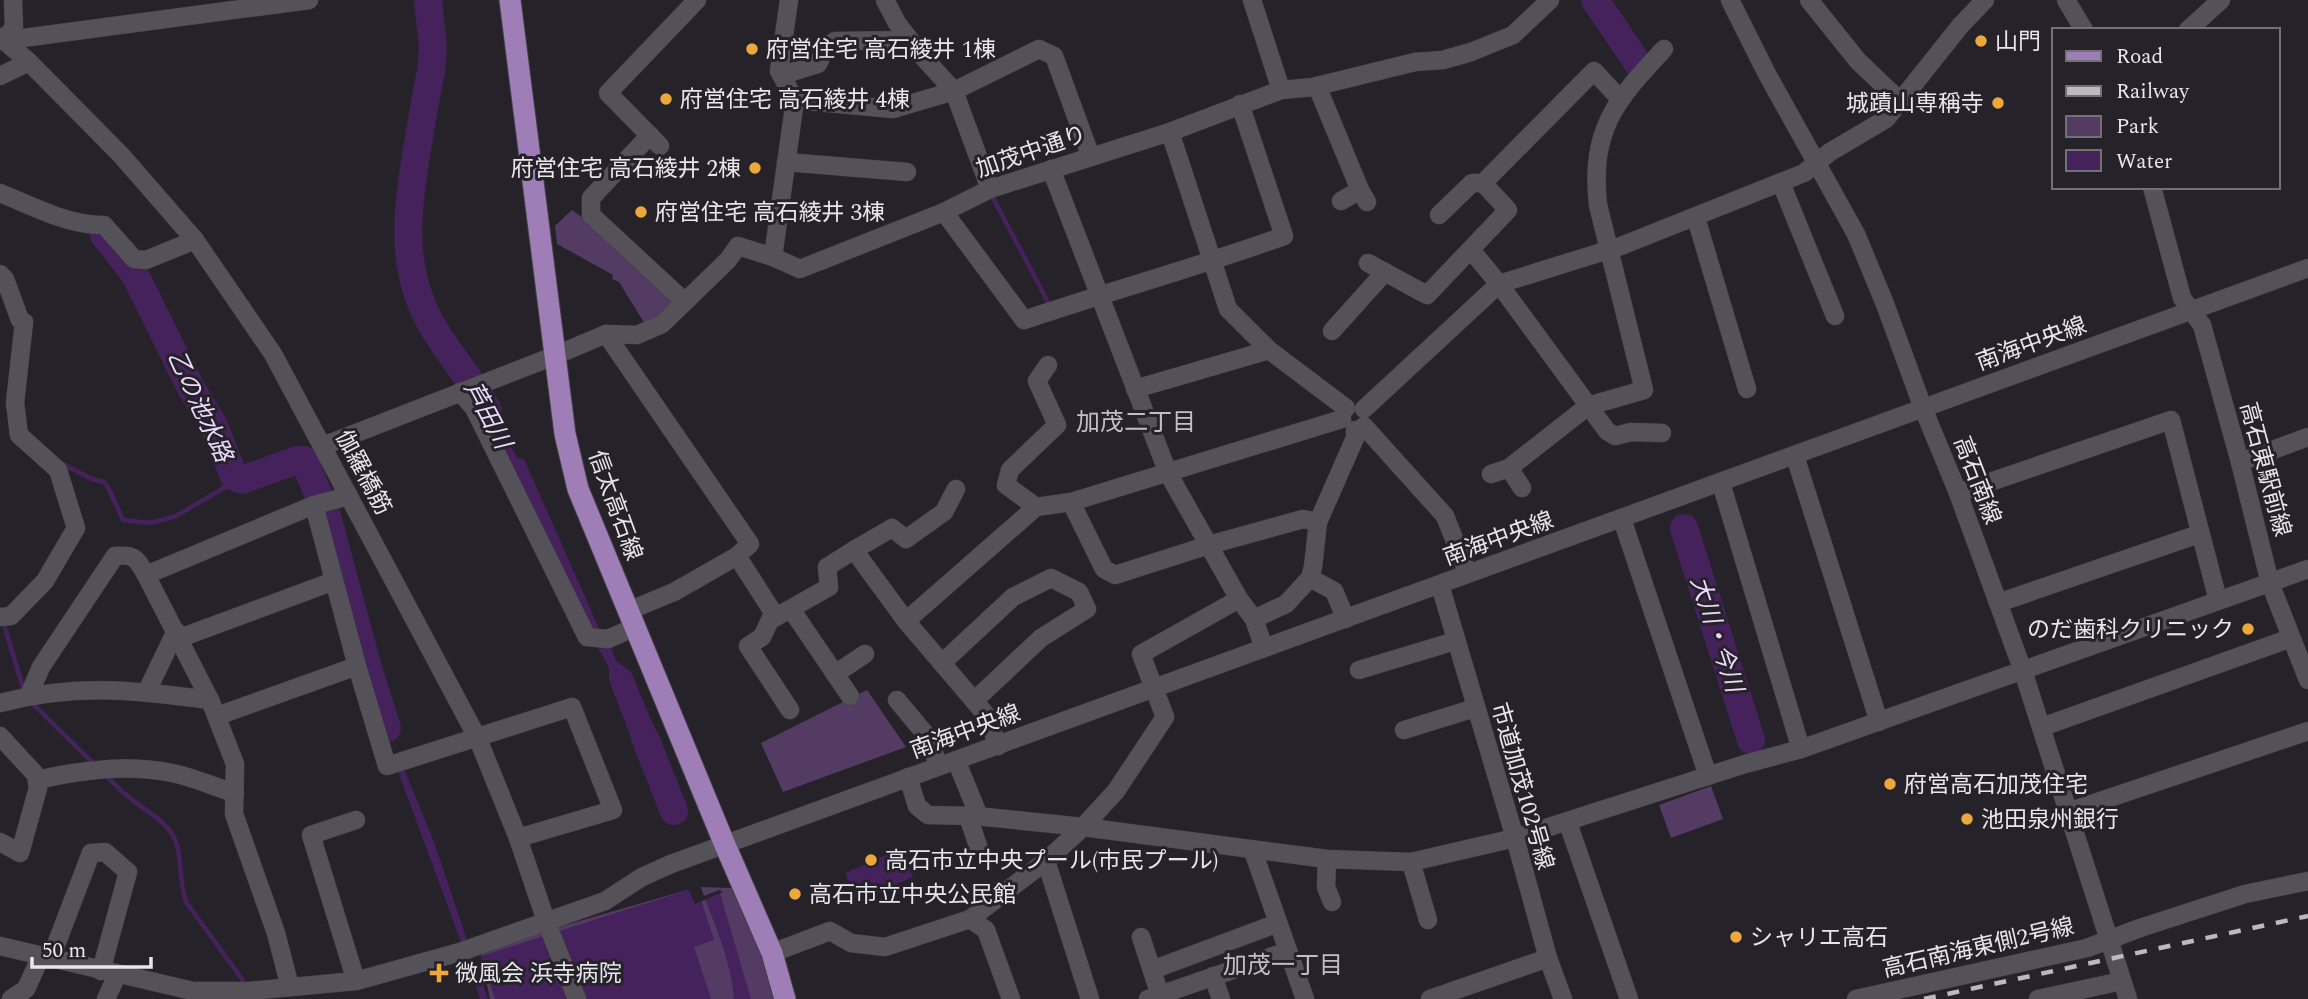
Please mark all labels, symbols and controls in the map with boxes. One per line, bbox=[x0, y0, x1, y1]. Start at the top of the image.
place label: 山門 bbox=[1995, 25, 2041, 60]
legend bbox=[2052, 28, 2280, 189]
place label: 府営住宅 高石綾井 1棟 bbox=[766, 33, 996, 68]
marker: 山門 bbox=[1973, 33, 1989, 49]
marker: 府営住宅 高石綾井 1棟 bbox=[744, 41, 760, 57]
text: Road bbox=[2116, 41, 2163, 73]
text: Railway bbox=[2116, 76, 2190, 108]
place label: 府営住宅 高石綾井 4棟 bbox=[680, 83, 910, 118]
place label: 城蹟山専稱寺 bbox=[1846, 87, 1984, 122]
marker: 府営住宅 高石綾井 4棟 bbox=[658, 91, 674, 107]
marker: 城蹟山専稱寺 bbox=[1990, 95, 2006, 111]
text: Park bbox=[2116, 111, 2160, 143]
street label: 加茂中通り bbox=[971, 117, 1092, 188]
text: Water bbox=[2116, 146, 2172, 178]
place label: 府営住宅 高石綾井 2棟 bbox=[511, 152, 741, 187]
marker: 府営住宅 高石綾井 2棟 bbox=[747, 160, 763, 176]
place label: 府営住宅 高石綾井 3棟 bbox=[655, 196, 885, 231]
marker: 府営住宅 高石綾井 3棟 bbox=[633, 204, 649, 220]
street label: 南海中央線 bbox=[1971, 308, 2092, 381]
water label: 乙の池水路 bbox=[157, 344, 242, 470]
water label: 芦田川 bbox=[454, 375, 521, 458]
street label: 高石東駅前線 bbox=[2230, 398, 2299, 541]
district label: 加茂二丁目 bbox=[1076, 405, 1196, 441]
street label: 伽羅橋筋 bbox=[326, 424, 400, 522]
street label: 高石南線 bbox=[1944, 431, 2009, 530]
street label: 信太高石線 bbox=[578, 445, 651, 566]
street label: 南海中央線 bbox=[1438, 503, 1559, 576]
water label: 大川・今川 bbox=[1680, 572, 1753, 700]
place label: のだ歯科クリニック bbox=[2027, 613, 2234, 648]
marker: のだ歯科クリニック bbox=[2240, 621, 2256, 637]
street label: 南海中央線 bbox=[905, 696, 1026, 769]
street label: 市道加茂102号線 bbox=[1481, 699, 1562, 874]
place label: 府営高石加茂住宅 bbox=[1904, 768, 2088, 803]
marker: 府営高石加茂住宅 bbox=[1882, 776, 1898, 792]
place label: 池田泉州銀行 bbox=[1981, 803, 2119, 838]
marker: 池田泉州銀行 bbox=[1959, 811, 1975, 827]
place label: 高石市立中央プール(市民プール) bbox=[885, 844, 1219, 879]
marker: 高石市立中央プール(市民プール) bbox=[863, 852, 879, 868]
place label: 高石市立中央公民館 bbox=[809, 878, 1016, 913]
marker: 高石市立中央公民館 bbox=[787, 886, 803, 902]
street label: 高石南海東側2号線 bbox=[1879, 909, 2078, 988]
place label: シャリエ高石 bbox=[1750, 921, 1888, 956]
scale bar bbox=[32, 926, 150, 970]
marker: シャリエ高石 bbox=[1728, 929, 1744, 945]
text: 50 m bbox=[42, 935, 86, 967]
district label: 加茂一丁目 bbox=[1223, 948, 1343, 984]
place label: 微風会 浜寺病院 bbox=[455, 957, 622, 992]
marker: 微風会 浜寺病院 bbox=[429, 963, 449, 983]

